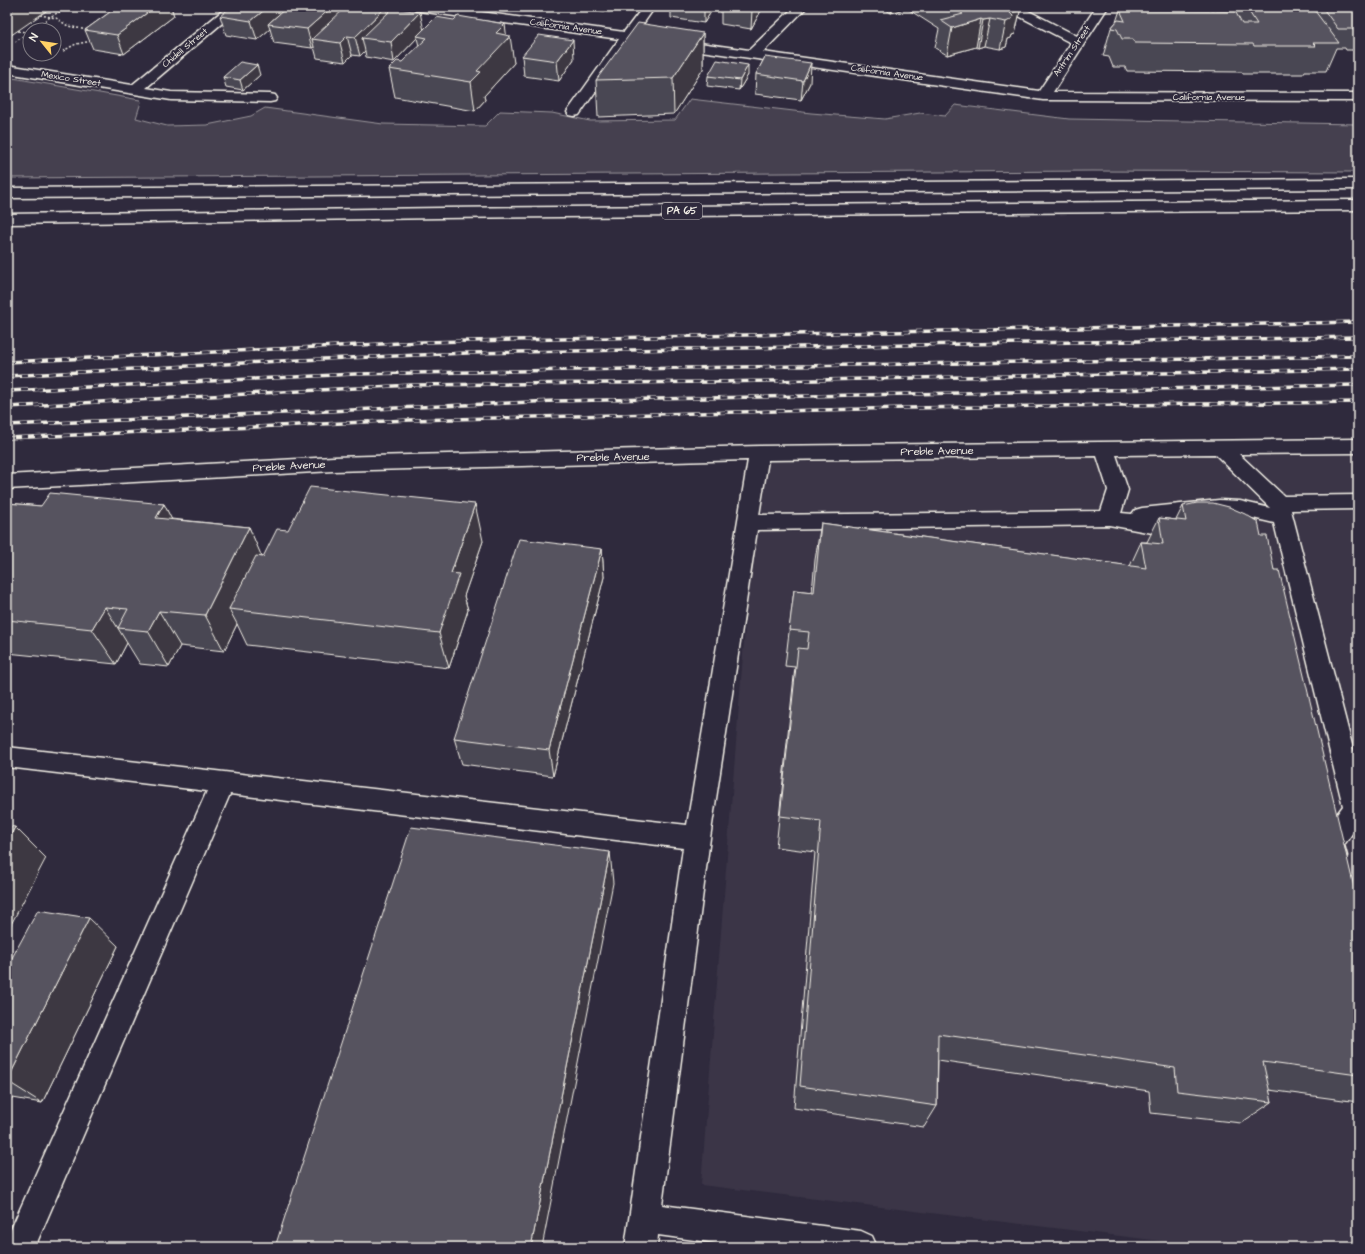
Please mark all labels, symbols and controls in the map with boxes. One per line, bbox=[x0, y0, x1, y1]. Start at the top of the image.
street label: California Avenue bbox=[529, 16, 603, 38]
north arrow bbox=[22, 22, 62, 62]
street label: Antrim Street bbox=[1050, 23, 1094, 79]
street label: Chidell Street bbox=[159, 25, 211, 71]
text: N bbox=[26, 30, 42, 44]
street label: California Avenue bbox=[850, 62, 924, 84]
street label: Mexico Street bbox=[40, 68, 102, 90]
street label: California Avenue bbox=[1173, 91, 1245, 104]
road number: PA 65 bbox=[662, 203, 702, 219]
street label: Preble Avenue bbox=[900, 443, 974, 459]
street label: Preble Avenue bbox=[576, 449, 650, 465]
street label: Preble Avenue bbox=[252, 457, 326, 475]

